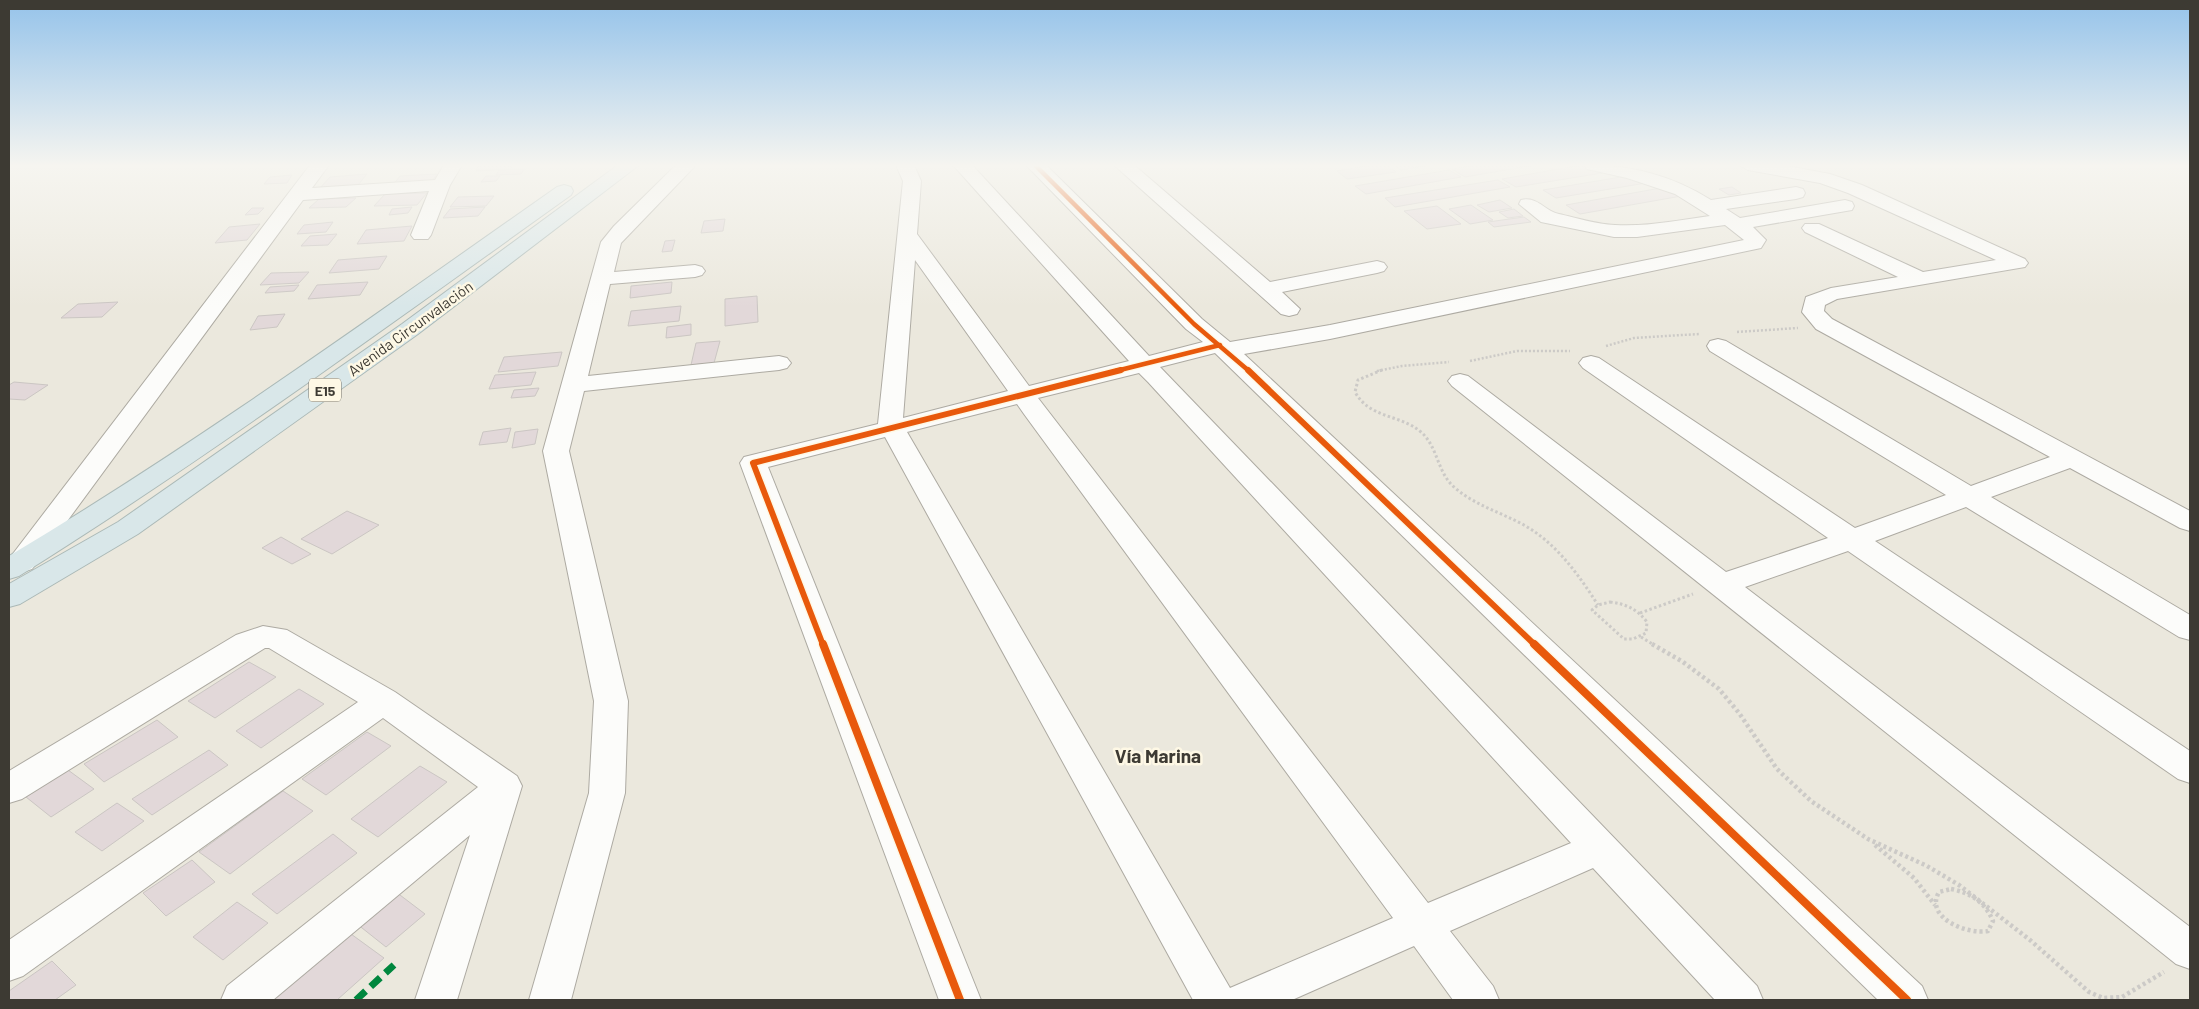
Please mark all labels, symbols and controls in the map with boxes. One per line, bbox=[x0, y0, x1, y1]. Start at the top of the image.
street label: Avenida Circunvalación bbox=[344, 277, 476, 379]
road number: E15 bbox=[309, 378, 341, 402]
district label: Vía Marina bbox=[1115, 744, 1201, 767]

